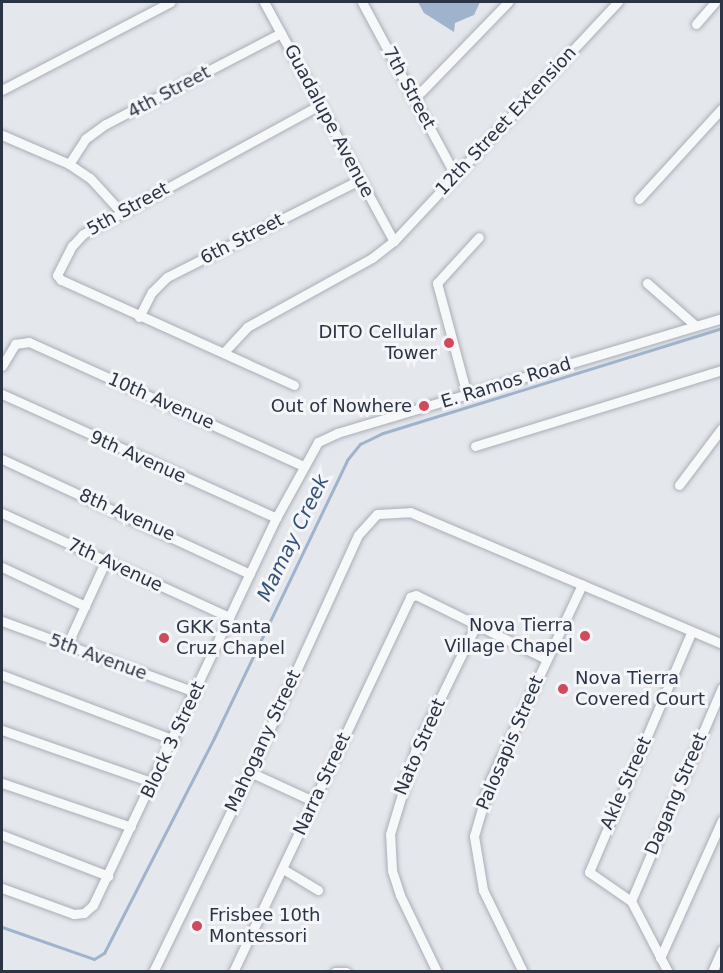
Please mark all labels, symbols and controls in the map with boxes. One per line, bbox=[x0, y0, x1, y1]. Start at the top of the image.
street label: Guadalupe Avenue bbox=[279, 41, 379, 201]
street label: 12th Street Extension bbox=[431, 42, 581, 200]
street label: 7th Street bbox=[378, 43, 440, 133]
street label: 4th Street bbox=[124, 61, 214, 123]
street label: 5th Street bbox=[83, 178, 173, 240]
street label: 6th Street bbox=[197, 209, 287, 269]
place label: DITO Cellular Tower bbox=[318, 322, 437, 364]
marker: DITO Cellular Tower bbox=[442, 336, 456, 350]
street label: E. Ramos Road bbox=[438, 353, 574, 413]
street label: 10th Avenue bbox=[105, 368, 217, 434]
place label: Out of Nowhere bbox=[271, 395, 412, 417]
marker: Out of Nowhere bbox=[417, 399, 431, 413]
street label: 9th Avenue bbox=[87, 426, 189, 488]
water label: Mamay Creek bbox=[252, 471, 334, 605]
street label: 8th Avenue bbox=[76, 484, 178, 546]
street label: 7th Avenue bbox=[64, 534, 166, 596]
place label: Nova Tierra Village Chapel bbox=[444, 615, 573, 658]
place label: GKK Santa Cruz Chapel bbox=[176, 617, 285, 660]
street label: 5th Avenue bbox=[46, 629, 150, 685]
marker: Nova Tierra Village Chapel bbox=[578, 629, 592, 643]
marker: GKK Santa Cruz Chapel bbox=[157, 631, 171, 645]
street label: Mahogany Street bbox=[221, 667, 305, 815]
place label: Nova Tierra Covered Court bbox=[575, 668, 705, 710]
street label: Palosapis Street bbox=[472, 673, 548, 813]
street label: Block 3 Street bbox=[137, 678, 209, 802]
marker: Nova Tierra Covered Court bbox=[556, 682, 570, 696]
street label: Nato Street bbox=[390, 695, 450, 799]
street label: Narra Street bbox=[289, 729, 355, 839]
street label: Dagang Street bbox=[641, 730, 711, 858]
street label: Akle Street bbox=[596, 733, 656, 833]
place label: Frisbee 10th Montessori bbox=[209, 905, 320, 948]
marker: Frisbee 10th Montessori bbox=[190, 919, 204, 933]

